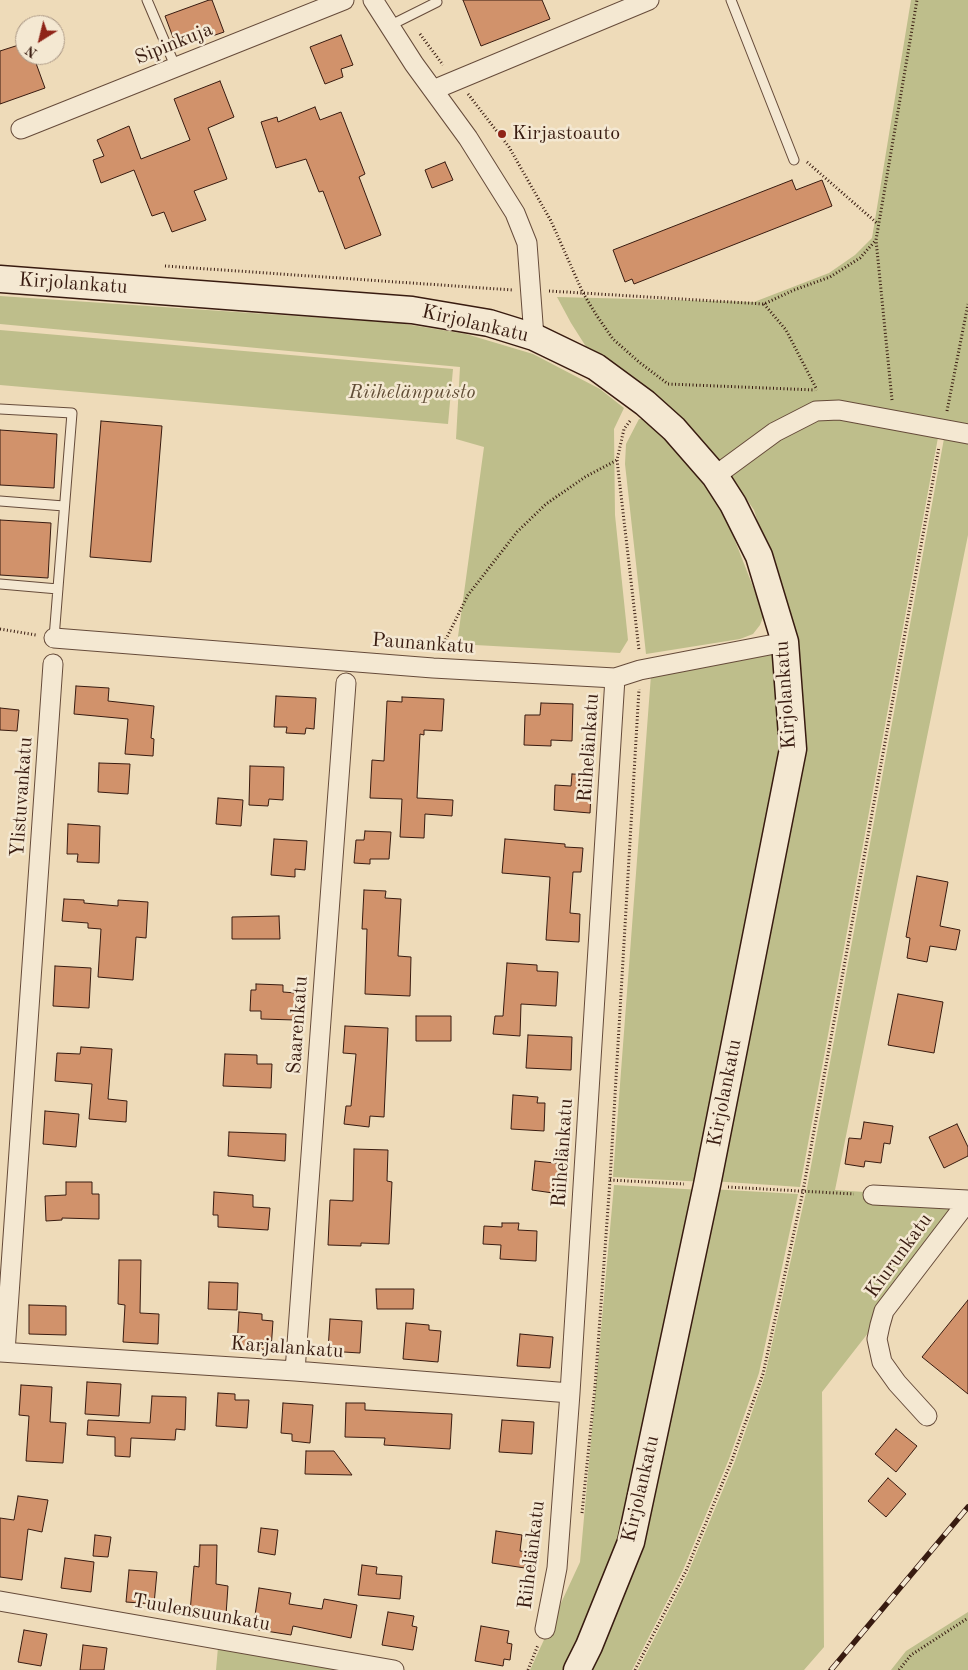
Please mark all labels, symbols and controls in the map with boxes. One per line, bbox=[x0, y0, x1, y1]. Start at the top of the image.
north arrow bbox=[15, 15, 65, 65]
street label: Sipinkuja bbox=[132, 18, 216, 70]
text: N bbox=[23, 43, 40, 60]
place label: Kirjastoauto bbox=[512, 122, 620, 146]
marker: Kirjastoauto bbox=[496, 128, 508, 140]
street label: Kirjolankatu bbox=[18, 268, 128, 300]
street label: Kirjolankatu bbox=[419, 300, 531, 348]
park label: Riihelänpuisto bbox=[348, 381, 476, 405]
street label: Paunankatu bbox=[371, 628, 475, 660]
street label: Kirjolankatu bbox=[770, 640, 802, 750]
street label: Riihelänkatu bbox=[573, 693, 605, 803]
street label: Ylistuvankatu bbox=[6, 736, 38, 858]
street label: Saarenkatu bbox=[283, 975, 313, 1075]
street label: Kirjolankatu bbox=[703, 1037, 747, 1149]
street label: Riihelänkatu bbox=[547, 1098, 579, 1208]
street label: Kiurunkatu bbox=[860, 1209, 938, 1303]
street label: Karjalankatu bbox=[230, 1332, 344, 1364]
street label: Kirjolankatu bbox=[617, 1433, 665, 1545]
street label: Riihelänkatu bbox=[513, 1499, 551, 1611]
street label: Tuulensuunkatu bbox=[130, 1589, 272, 1637]

